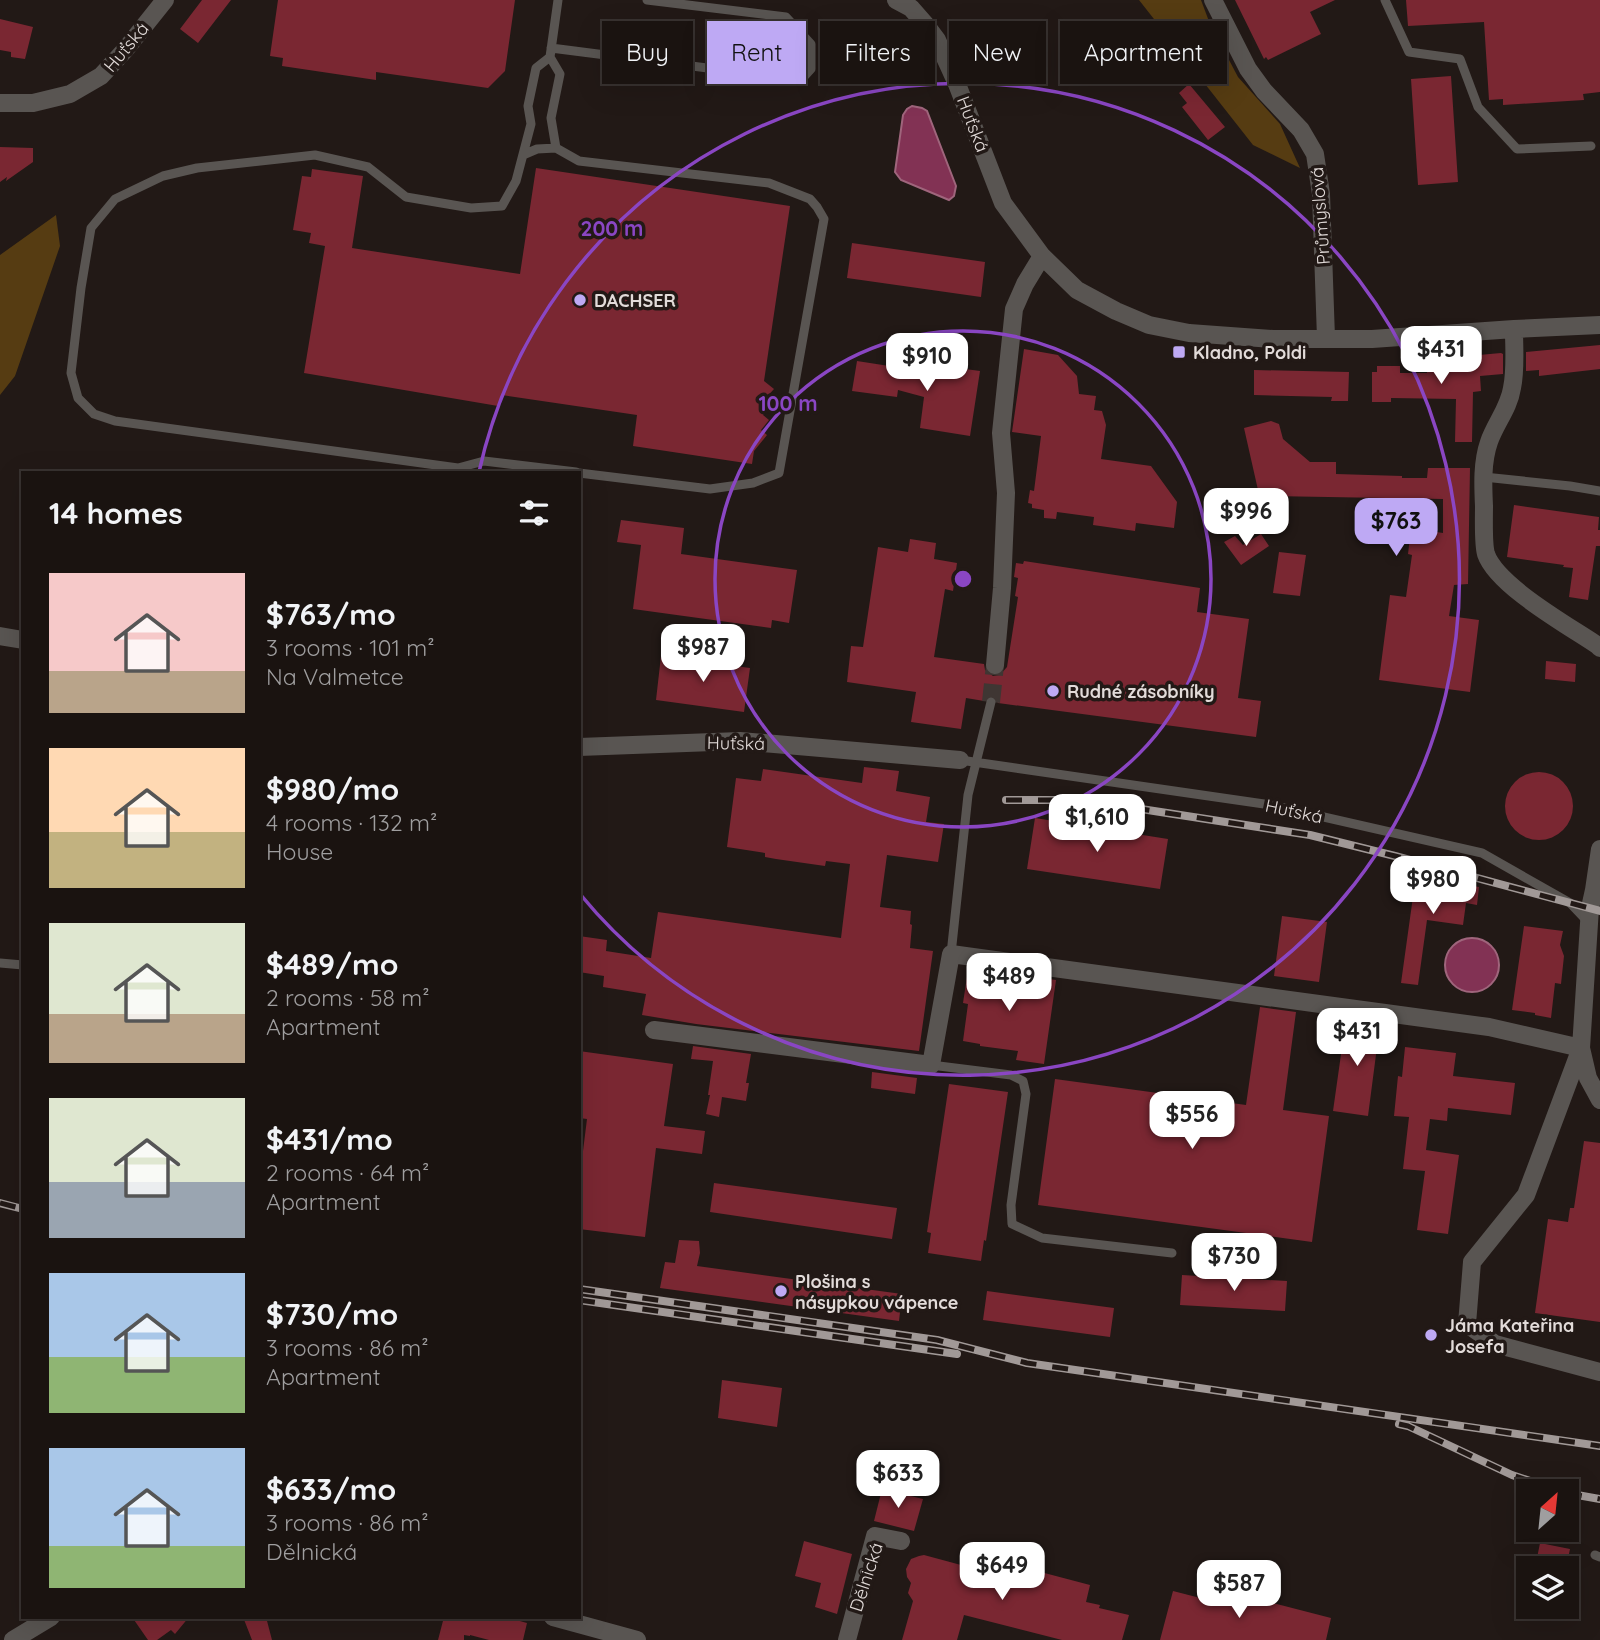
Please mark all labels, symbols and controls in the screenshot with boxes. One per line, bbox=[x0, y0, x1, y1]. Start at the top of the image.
street label: Huťská bbox=[98, 17, 154, 77]
chip: Buy bbox=[602, 21, 693, 84]
chip: Rent bbox=[707, 21, 806, 84]
chip: Filters bbox=[820, 21, 935, 84]
chip: New bbox=[949, 21, 1046, 84]
chip: Apartment bbox=[1060, 21, 1227, 84]
street label: Huťská bbox=[952, 93, 994, 155]
street label: Průmyslová bbox=[1305, 166, 1335, 266]
text: 200 m bbox=[581, 215, 643, 241]
place label: DACHSER bbox=[594, 289, 676, 312]
marker: DACHSER bbox=[572, 292, 588, 308]
pin: $431 bbox=[1400, 326, 1482, 386]
pin: $910 bbox=[886, 334, 968, 393]
text: $431 bbox=[1417, 334, 1465, 363]
text: $910 bbox=[902, 341, 952, 370]
place label: Kladno, Poldi bbox=[1193, 341, 1306, 364]
marker: Kladno, Poldi bbox=[1171, 344, 1187, 360]
text: 100 m bbox=[758, 390, 818, 416]
pin: $996 bbox=[1205, 489, 1287, 548]
text: 14 homes bbox=[49, 494, 183, 532]
icon: filters bbox=[515, 494, 553, 532]
text: $996 bbox=[1220, 496, 1272, 525]
pin: $763 bbox=[1355, 498, 1437, 558]
text: $763 bbox=[1371, 506, 1421, 535]
centre of rings bbox=[951, 567, 975, 591]
text: $763/mo bbox=[266, 595, 396, 633]
icon: home bbox=[105, 601, 189, 685]
pin: $987 bbox=[662, 624, 744, 684]
text: $987 bbox=[677, 632, 729, 661]
text: 3 rooms · 101 m² bbox=[266, 633, 435, 662]
text: Na Valmetce bbox=[266, 662, 404, 691]
place label: Rudné zásobníky bbox=[1067, 680, 1214, 703]
marker: Rudné zásobníky bbox=[1045, 683, 1061, 699]
street label: Huťská bbox=[707, 731, 765, 755]
text: $980/mo bbox=[266, 770, 399, 808]
icon: home bbox=[105, 776, 189, 860]
pin: $1,610 bbox=[1040, 794, 1154, 854]
street label: Huťská bbox=[1263, 794, 1325, 828]
text: $1,610 bbox=[1065, 802, 1129, 831]
text: 4 rooms · 132 m² bbox=[266, 808, 437, 837]
text: House bbox=[266, 837, 333, 866]
pin: $980 bbox=[1392, 856, 1474, 916]
text: $980 bbox=[1406, 864, 1460, 893]
text: $489/mo bbox=[266, 945, 398, 983]
icon: home bbox=[105, 951, 189, 1035]
pin: $489 bbox=[968, 954, 1050, 1013]
text: $489 bbox=[983, 961, 1035, 990]
text: 2 rooms · 58 m² bbox=[266, 983, 429, 1012]
pin: $431 bbox=[1316, 1009, 1398, 1068]
text: Apartment bbox=[266, 1012, 380, 1041]
text: $431 bbox=[1333, 1016, 1381, 1045]
pin: $556 bbox=[1151, 1092, 1233, 1151]
text: $556 bbox=[1166, 1099, 1218, 1128]
text: $431/mo bbox=[266, 1120, 393, 1158]
icon: home bbox=[105, 1126, 189, 1210]
text: 2 rooms · 64 m² bbox=[266, 1158, 429, 1187]
text: Apartment bbox=[266, 1187, 380, 1216]
pin: $730 bbox=[1193, 1234, 1275, 1293]
text: $730 bbox=[1208, 1241, 1260, 1270]
place label: Plošina s násypkou vápence bbox=[795, 1270, 958, 1314]
marker: Plošina s násypkou vápence bbox=[773, 1283, 789, 1299]
text: $730/mo bbox=[266, 1295, 398, 1333]
icon: home bbox=[105, 1301, 189, 1385]
place label: Jáma Kateřina Josefa bbox=[1445, 1314, 1574, 1358]
marker: Jáma Kateřina Josefa bbox=[1423, 1327, 1439, 1343]
text: 3 rooms · 86 m² bbox=[266, 1333, 429, 1362]
text: Apartment bbox=[266, 1362, 380, 1391]
pin: $633 bbox=[857, 1450, 939, 1510]
text: $633 bbox=[872, 1458, 924, 1487]
text: $633/mo bbox=[266, 1470, 396, 1508]
icon: home bbox=[105, 1476, 189, 1560]
north arrow bbox=[1516, 1479, 1578, 1542]
map controls bbox=[1516, 1479, 1579, 1619]
text: 3 rooms · 86 m² bbox=[266, 1508, 429, 1537]
text: Dělnická bbox=[266, 1537, 357, 1566]
street label: Dělnická bbox=[844, 1539, 888, 1615]
pin: $649 bbox=[961, 1542, 1043, 1602]
text: $649 bbox=[976, 1550, 1028, 1579]
button: layers bbox=[1516, 1556, 1579, 1619]
pin: $587 bbox=[1198, 1560, 1280, 1620]
text: $587 bbox=[1213, 1568, 1265, 1597]

